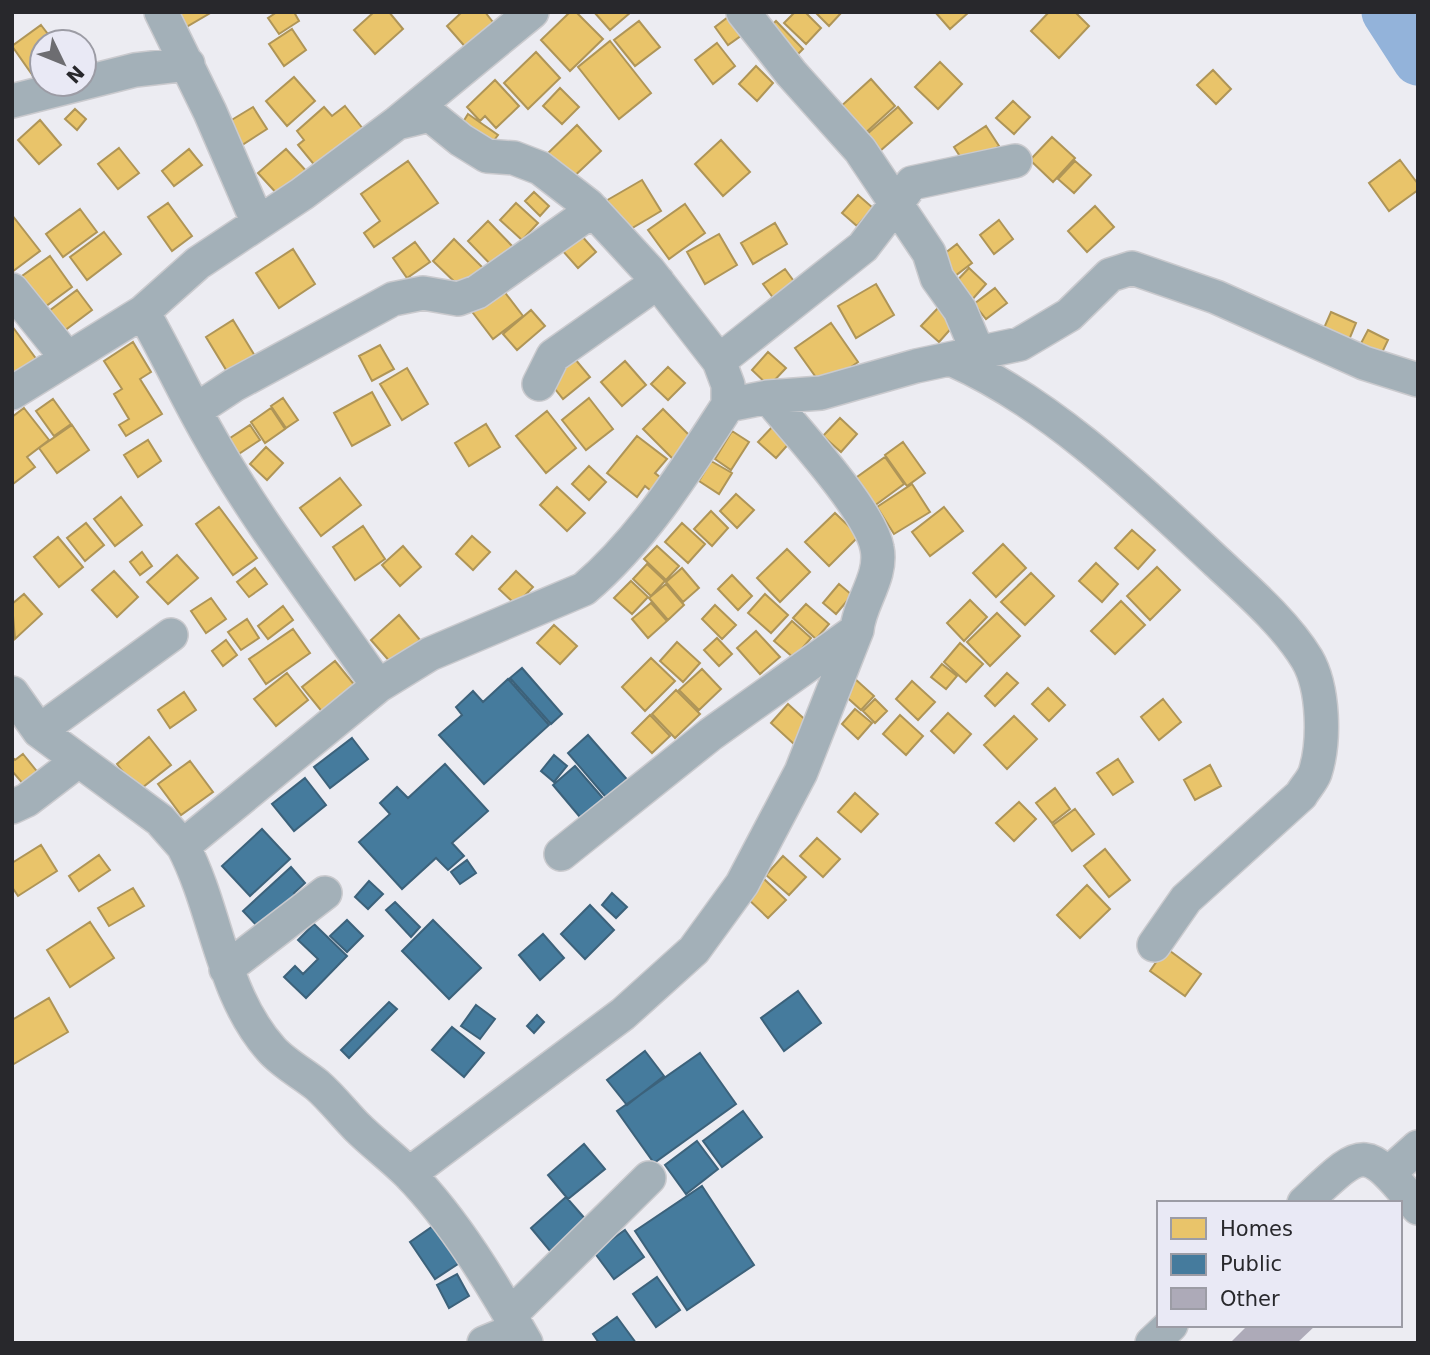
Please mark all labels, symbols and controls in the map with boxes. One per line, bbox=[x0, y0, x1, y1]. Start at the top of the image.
north arrow bbox=[28, 28, 98, 98]
text: N bbox=[62, 61, 89, 88]
legend bbox=[1157, 1201, 1402, 1327]
text: Homes bbox=[1220, 1217, 1293, 1241]
text: Public bbox=[1220, 1252, 1282, 1276]
text: Other bbox=[1220, 1287, 1280, 1311]

